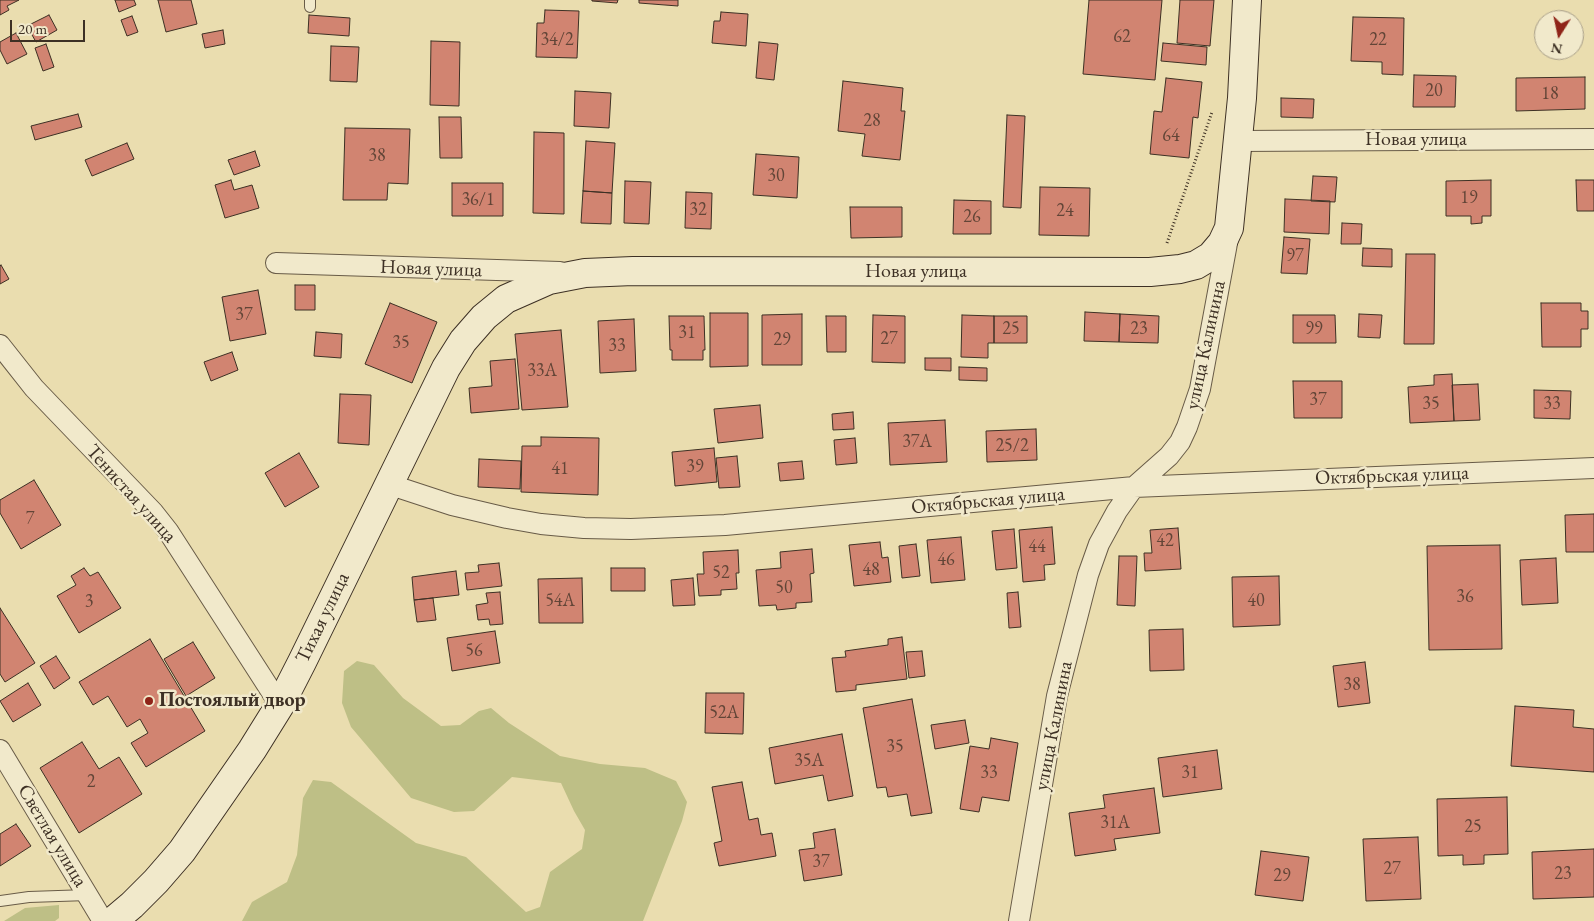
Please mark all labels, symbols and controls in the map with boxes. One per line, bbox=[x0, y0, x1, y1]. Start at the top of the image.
scale bar bbox=[12, 10, 88, 42]
north arrow bbox=[1534, 10, 1584, 60]
text: 20 m bbox=[18, 19, 47, 38]
house number: 62 bbox=[1113, 26, 1131, 48]
house number: 34/2 bbox=[540, 29, 574, 51]
house number: 22 bbox=[1369, 29, 1387, 51]
text: N bbox=[1549, 39, 1564, 59]
house number: 20 bbox=[1425, 80, 1443, 102]
house number: 18 bbox=[1541, 83, 1559, 105]
house number: 28 bbox=[863, 110, 881, 132]
house number: 64 bbox=[1162, 125, 1180, 147]
street label: Новая улица bbox=[1365, 128, 1467, 152]
house number: 38 bbox=[368, 145, 386, 167]
house number: 30 bbox=[767, 165, 785, 187]
house number: 19 bbox=[1460, 187, 1478, 209]
house number: 36/1 bbox=[461, 189, 495, 211]
house number: 32 bbox=[689, 199, 707, 221]
house number: 24 bbox=[1056, 200, 1074, 222]
house number: 26 bbox=[963, 206, 981, 228]
house number: 97 bbox=[1286, 245, 1304, 267]
street label: Новая улица bbox=[380, 255, 482, 283]
street label: Новая улица bbox=[865, 260, 967, 284]
street label: улица Калинина bbox=[1181, 278, 1231, 412]
house number: 37 bbox=[235, 304, 253, 326]
house number: 25 bbox=[1002, 318, 1020, 340]
house number: 23 bbox=[1130, 318, 1148, 340]
house number: 99 bbox=[1305, 318, 1323, 340]
house number: 31 bbox=[678, 322, 696, 344]
house number: 27 bbox=[880, 328, 898, 350]
house number: 29 bbox=[773, 329, 791, 351]
house number: 35 bbox=[392, 332, 410, 354]
house number: 33 bbox=[608, 335, 626, 357]
house number: 33А bbox=[527, 360, 557, 382]
house number: 37 bbox=[1309, 389, 1327, 411]
house number: 35 bbox=[1422, 393, 1440, 415]
house number: 33 bbox=[1543, 393, 1561, 415]
house number: 37А bbox=[902, 431, 932, 453]
house number: 25/2 bbox=[995, 435, 1029, 457]
street label: Тенистая улица bbox=[81, 440, 181, 548]
house number: 39 bbox=[686, 456, 704, 478]
house number: 41 bbox=[551, 458, 569, 480]
street label: Октябрьская улица bbox=[1315, 461, 1469, 491]
street label: Октябрьская улица bbox=[910, 482, 1066, 520]
house number: 7 bbox=[26, 508, 34, 530]
house number: 42 bbox=[1156, 530, 1174, 552]
house number: 44 bbox=[1028, 536, 1046, 558]
house number: 46 bbox=[937, 549, 955, 571]
house number: 48 bbox=[862, 559, 880, 581]
house number: 52 bbox=[712, 562, 730, 584]
street label: Тихая улица bbox=[291, 569, 355, 667]
house number: 50 bbox=[775, 577, 793, 599]
house number: 36 bbox=[1456, 586, 1474, 608]
house number: 54А bbox=[545, 590, 575, 612]
house number: 40 bbox=[1247, 590, 1265, 612]
house number: 3 bbox=[85, 591, 93, 613]
house number: 56 bbox=[465, 640, 483, 662]
street label: улица Калинина bbox=[1030, 659, 1078, 793]
house number: 38 bbox=[1343, 674, 1361, 696]
place label: Постоялый двор bbox=[159, 689, 306, 713]
marker: Постоялый двор bbox=[143, 695, 155, 707]
house number: 52А bbox=[709, 702, 739, 724]
house number: 35 bbox=[886, 736, 904, 758]
house number: 35А bbox=[794, 750, 824, 772]
house number: 33 bbox=[980, 762, 998, 784]
house number: 31 bbox=[1181, 762, 1199, 784]
house number: 2 bbox=[87, 771, 95, 793]
street label: Светлая улица bbox=[12, 780, 92, 892]
house number: 31А bbox=[1100, 812, 1130, 834]
house number: 25 bbox=[1464, 816, 1482, 838]
house number: 37 bbox=[812, 851, 830, 873]
house number: 27 bbox=[1383, 858, 1401, 880]
house number: 23 bbox=[1554, 863, 1572, 885]
house number: 29 bbox=[1273, 865, 1291, 887]

